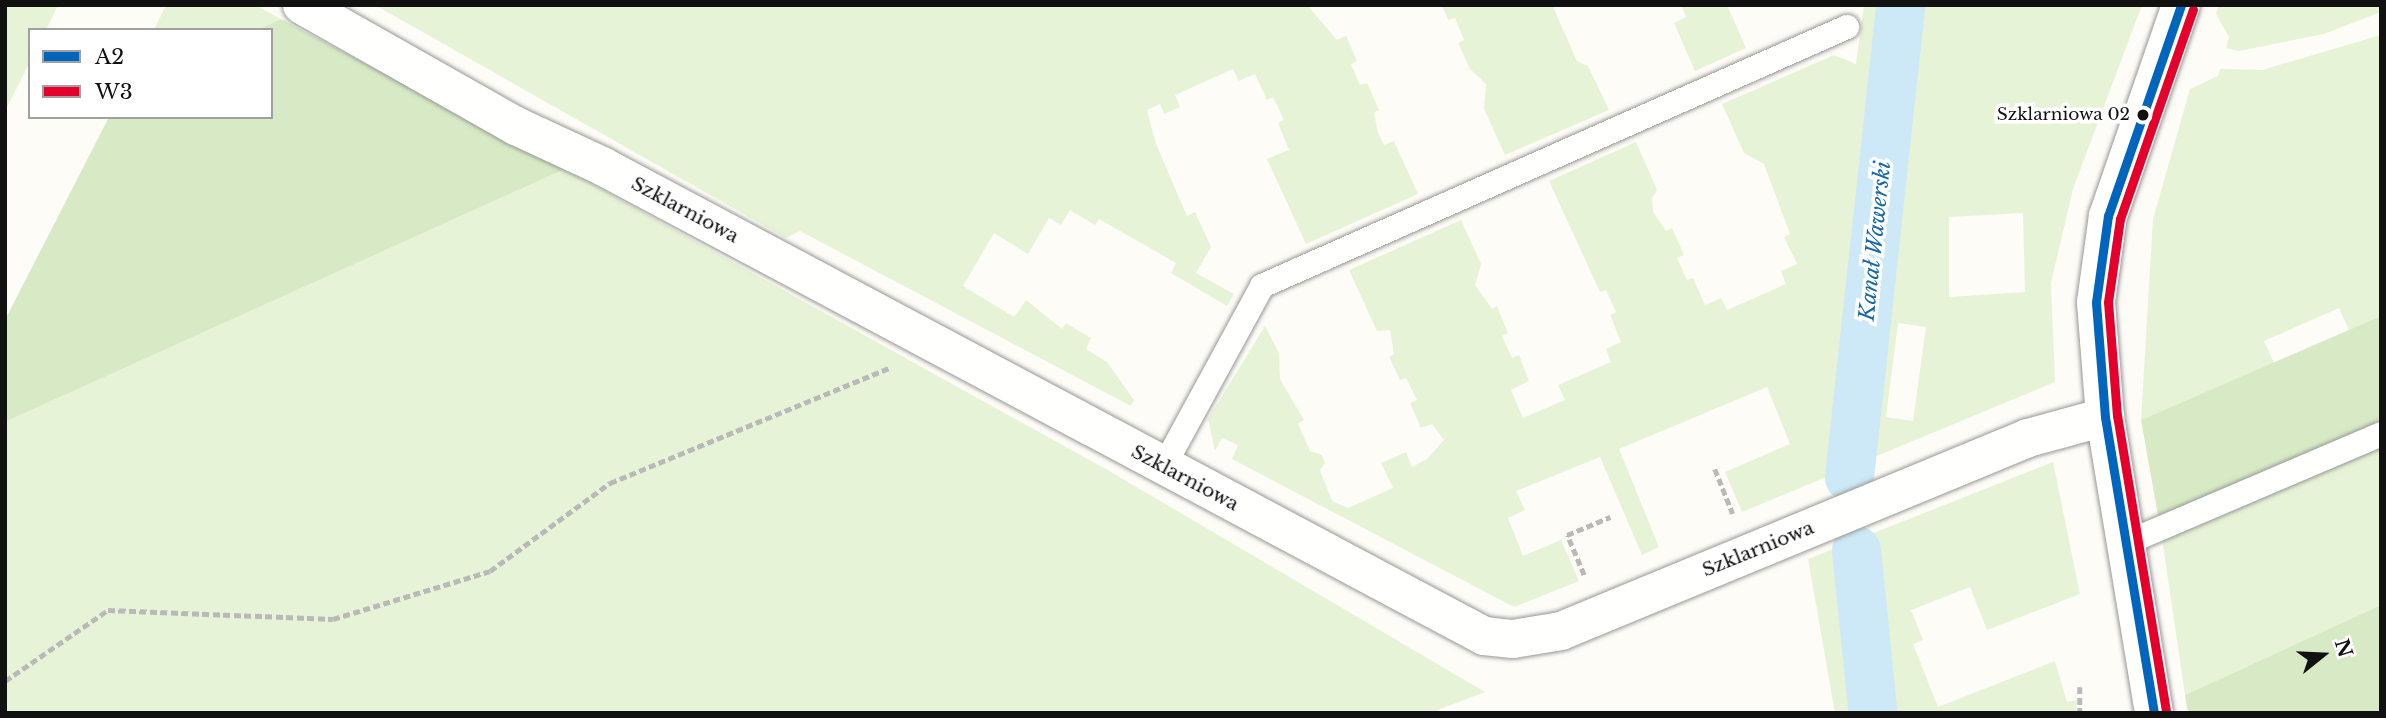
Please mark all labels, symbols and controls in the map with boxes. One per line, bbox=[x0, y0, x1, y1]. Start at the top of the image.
legend bbox=[28, 28, 273, 119]
text: A2 bbox=[95, 44, 124, 70]
text: W3 bbox=[95, 79, 133, 105]
place label: Szklarniowa 02 bbox=[1997, 105, 2130, 125]
marker: Szklarniowa 02 bbox=[2136, 108, 2150, 122]
water label: Kanał Wawerski bbox=[1854, 160, 1896, 322]
street label: Szklarniowa bbox=[627, 172, 743, 248]
street label: Szklarniowa bbox=[1127, 440, 1243, 516]
street label: Szklarniowa bbox=[1699, 516, 1817, 582]
north arrow bbox=[2288, 620, 2358, 690]
text: N bbox=[2330, 636, 2357, 660]

